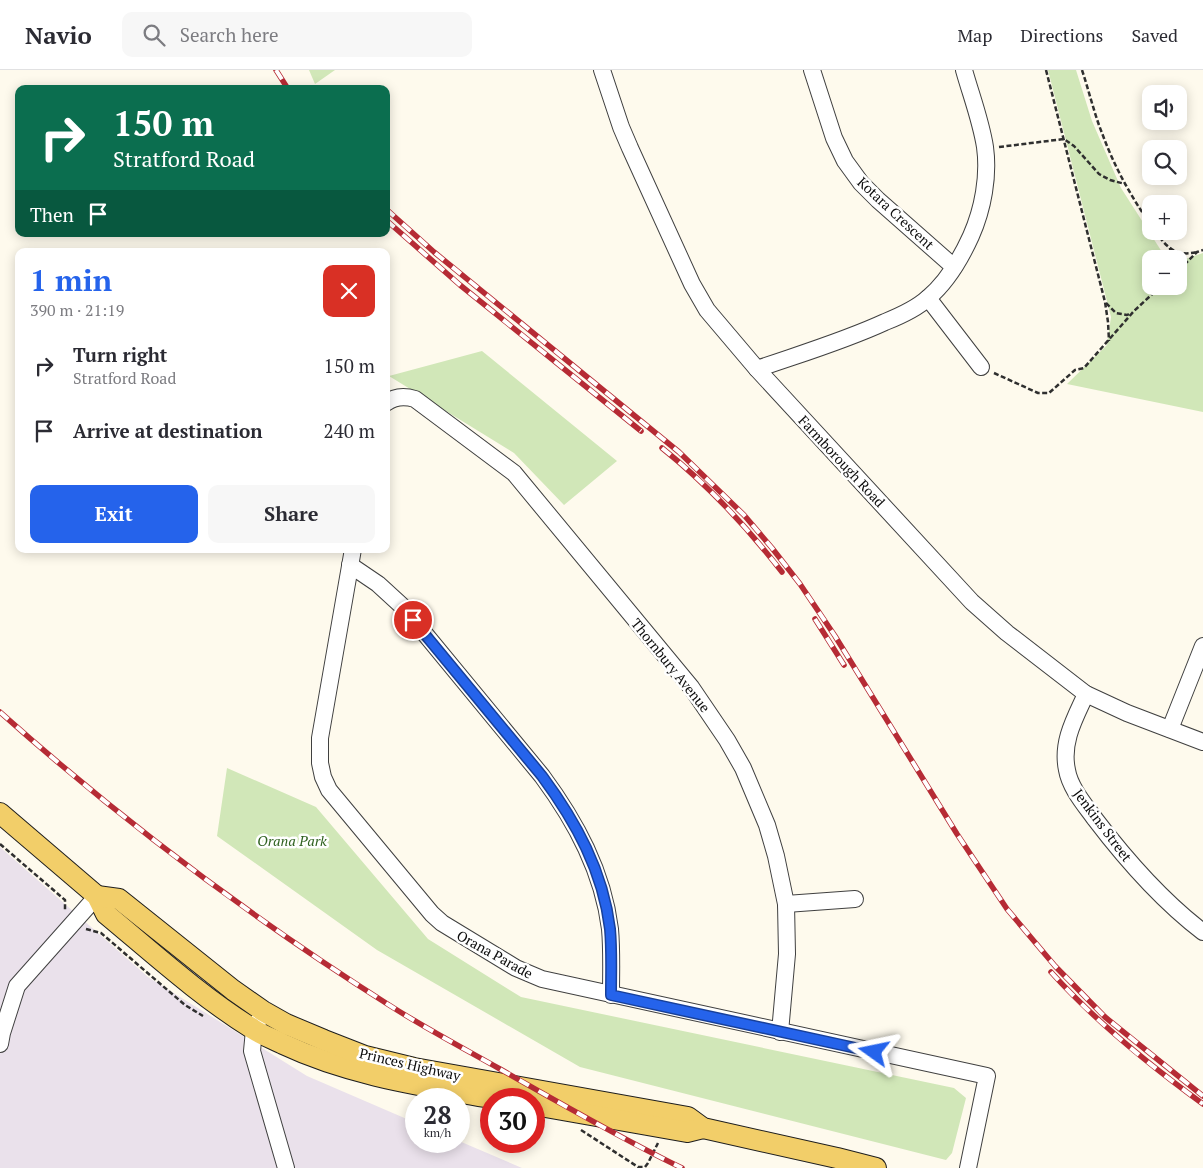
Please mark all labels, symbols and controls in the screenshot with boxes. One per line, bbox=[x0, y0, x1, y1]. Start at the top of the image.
search box bbox=[122, 12, 472, 57]
text: Navio bbox=[25, 19, 92, 51]
icon: search bbox=[140, 21, 168, 49]
text: Search here bbox=[180, 22, 279, 47]
text: Map bbox=[957, 23, 992, 47]
text: Directions bbox=[1020, 23, 1103, 47]
text: Saved bbox=[1131, 23, 1178, 47]
map controls bbox=[1142, 85, 1187, 295]
button: sound bbox=[1142, 85, 1187, 130]
text: 150 m bbox=[113, 100, 214, 146]
icon: right bbox=[30, 105, 95, 170]
button: search bbox=[1142, 140, 1187, 185]
text: Stratford Road bbox=[113, 144, 255, 173]
street label: Kotara Crescent bbox=[854, 172, 939, 254]
button: + bbox=[1142, 195, 1187, 240]
icon: arrive bbox=[84, 200, 112, 228]
text: Then bbox=[30, 202, 74, 227]
button: − bbox=[1142, 250, 1187, 295]
text: 1 min bbox=[30, 260, 112, 300]
button: close bbox=[323, 265, 375, 317]
text: 390 m · 21:19 bbox=[30, 299, 124, 321]
text: Turn right bbox=[73, 342, 167, 367]
icon: right bbox=[30, 352, 58, 380]
text: 150 m bbox=[324, 353, 375, 378]
text: Stratford Road bbox=[73, 367, 176, 389]
street label: Farmborough Road bbox=[795, 411, 890, 511]
icon: arrive bbox=[30, 417, 58, 445]
text: Arrive at destination bbox=[73, 418, 262, 443]
text: 240 m bbox=[324, 418, 375, 443]
button: Exit bbox=[30, 485, 198, 543]
button: Share bbox=[208, 485, 375, 543]
pin bbox=[392, 599, 434, 641]
icon: arrive bbox=[399, 606, 427, 634]
street label: Thornbury Avenue bbox=[627, 614, 715, 716]
street label: Jenkins Street bbox=[1069, 785, 1137, 866]
park label: Orana Park bbox=[257, 831, 327, 850]
street label: Orana Parade bbox=[454, 925, 536, 983]
position arrow bbox=[847, 1025, 899, 1077]
street label: Princes Highway bbox=[358, 1043, 463, 1085]
speed limit sign: 30 bbox=[480, 1088, 545, 1153]
text: 28 bbox=[423, 1098, 452, 1131]
text: km/h bbox=[424, 1125, 451, 1140]

